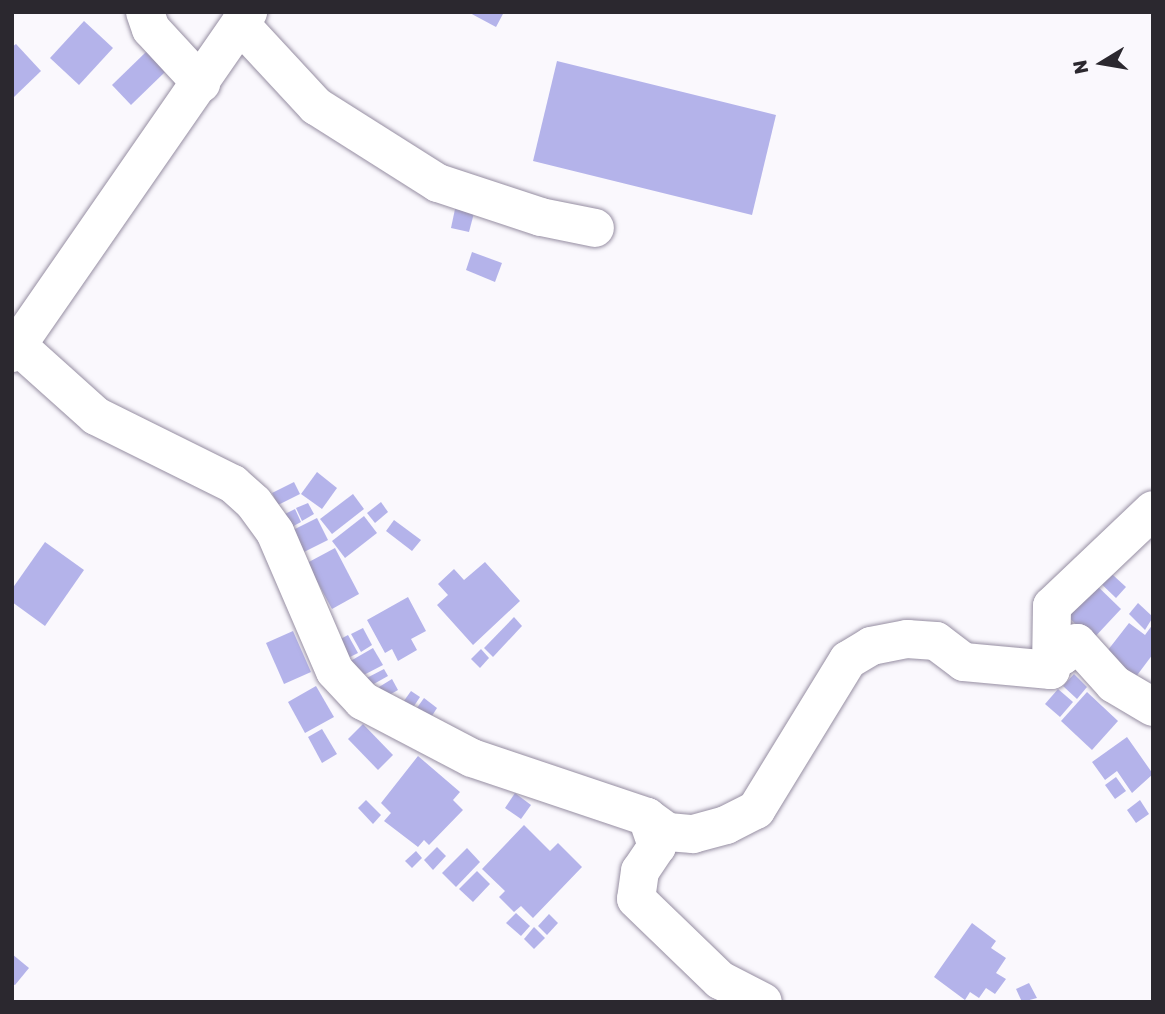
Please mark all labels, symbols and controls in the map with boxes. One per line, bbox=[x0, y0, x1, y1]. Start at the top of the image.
north arrow bbox=[1067, 28, 1137, 98]
text: N bbox=[1068, 58, 1093, 76]

